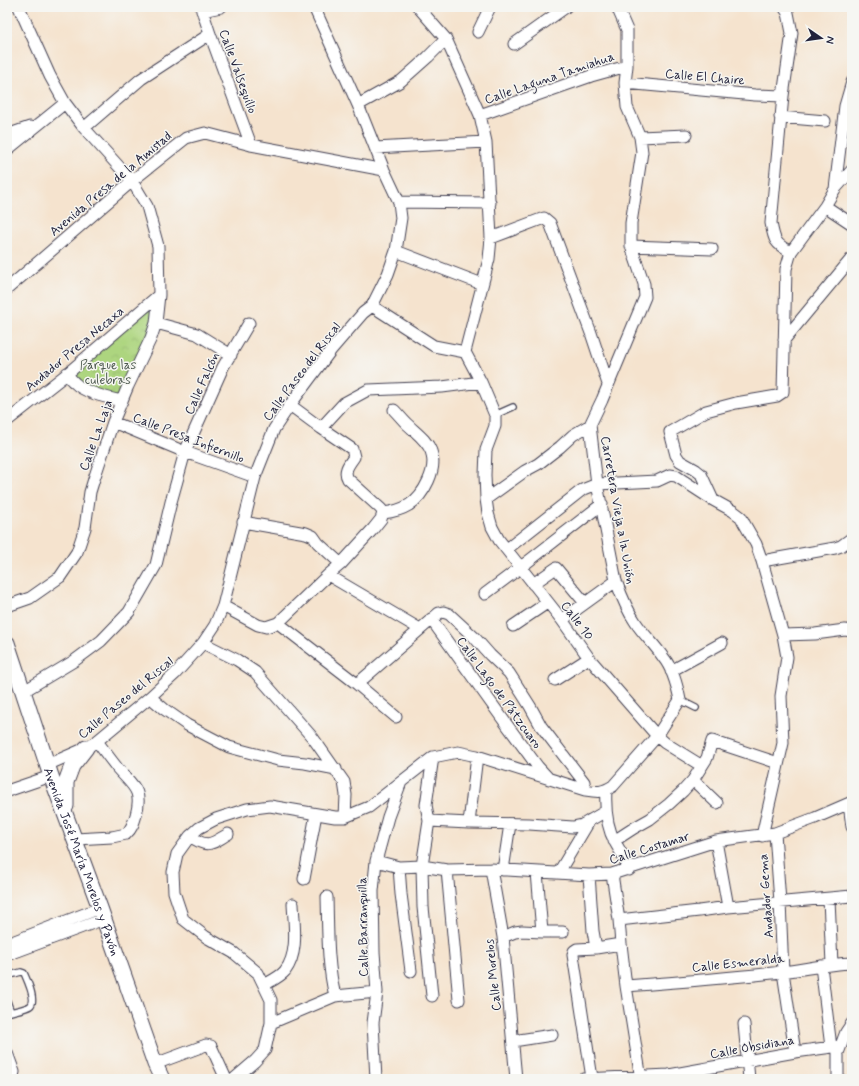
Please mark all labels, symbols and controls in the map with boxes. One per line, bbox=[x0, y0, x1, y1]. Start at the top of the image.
north arrow bbox=[801, 18, 841, 58]
street label: Calle Valsequillo bbox=[215, 27, 261, 116]
text: N bbox=[822, 35, 837, 45]
street label: Calle Laguna Tamiahua bbox=[482, 48, 618, 111]
street label: Calle El Chaire bbox=[664, 66, 745, 89]
street label: Avenida Presa de la Amistad bbox=[46, 128, 176, 240]
street label: Andador Presa Necaxa bbox=[22, 303, 128, 395]
street label: Calle Paseo del Riscal bbox=[259, 319, 345, 425]
street label: Calle Falcón bbox=[181, 350, 224, 417]
park label: Parque las culebras bbox=[80, 357, 137, 389]
street label: Calle La Laja bbox=[76, 398, 117, 473]
street label: Calle Presa Infiernillo bbox=[130, 409, 247, 468]
street label: Carretera Vieja a la Unión bbox=[596, 435, 639, 586]
street label: Calle 10 bbox=[557, 598, 597, 644]
street label: Calle Lago de Pátzcuaro bbox=[451, 633, 545, 754]
street label: Calle Paseo del Riscal bbox=[75, 653, 177, 743]
street label: Avenida José María Morelos y Pavón bbox=[39, 765, 123, 958]
street label: Calle Costamar bbox=[607, 828, 692, 869]
street label: Andador Gema bbox=[755, 853, 778, 938]
street label: Calle Barranquilla bbox=[354, 877, 373, 977]
street label: Calle Morelos bbox=[481, 938, 506, 1012]
street label: Calle Esmeralda bbox=[691, 950, 786, 977]
street label: Calle Obsidiana bbox=[709, 1032, 796, 1063]

